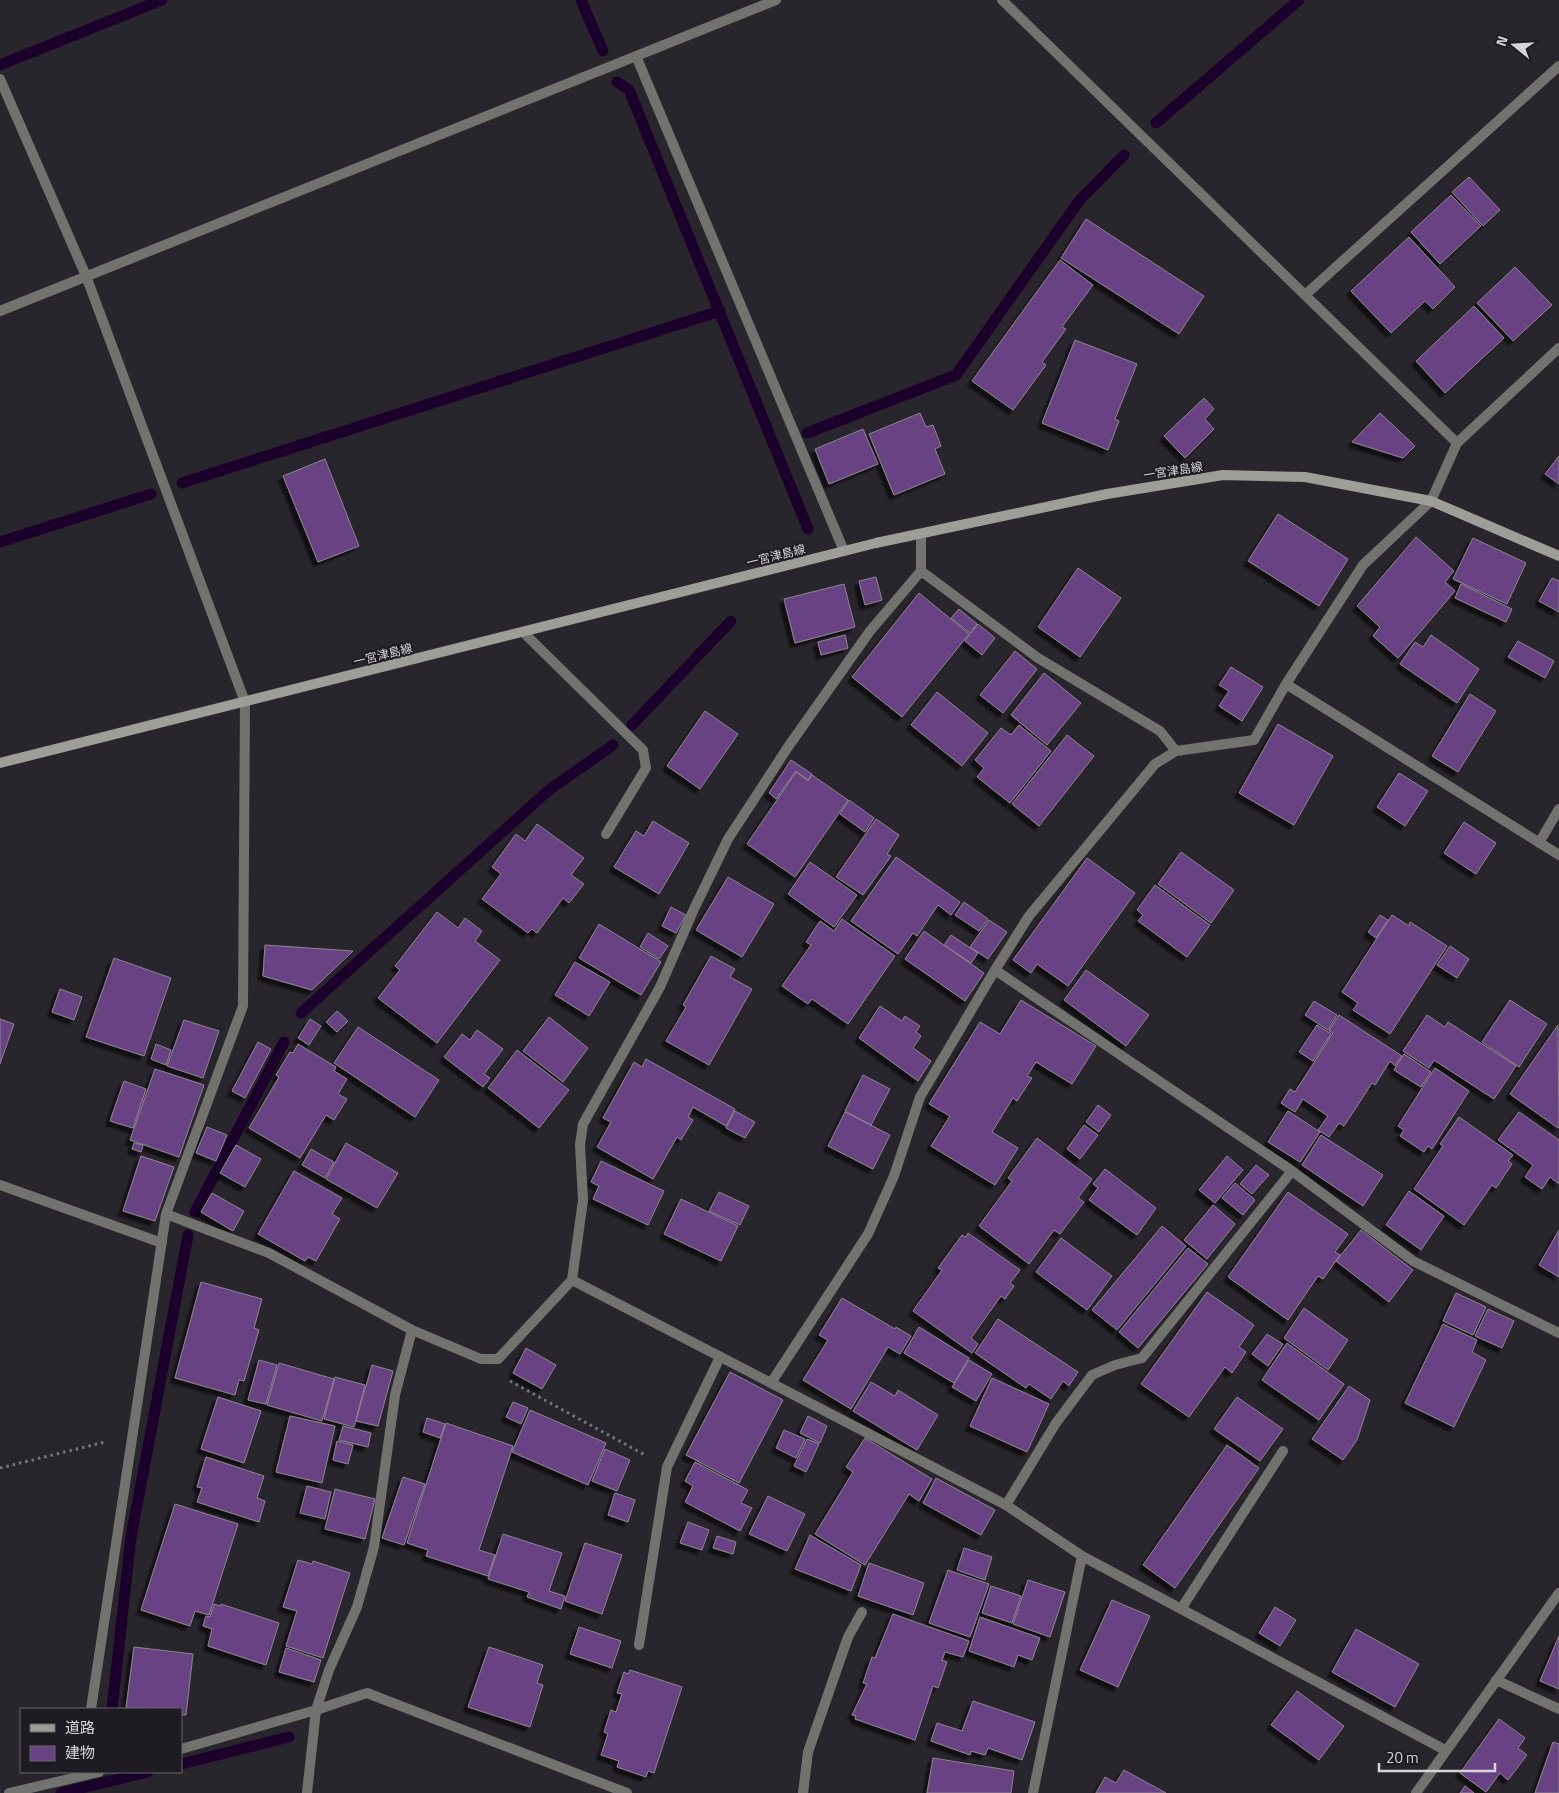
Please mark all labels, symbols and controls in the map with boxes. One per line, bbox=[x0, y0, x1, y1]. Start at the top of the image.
north arrow bbox=[1489, 20, 1539, 70]
text: N bbox=[1490, 33, 1513, 49]
street label: 一宮津島線 bbox=[1142, 456, 1204, 485]
street label: 一宮津島線 bbox=[744, 539, 807, 572]
street label: 一宮津島線 bbox=[351, 638, 414, 671]
legend bbox=[20, 1708, 182, 1773]
text: 道路 bbox=[65, 1716, 95, 1739]
scale bar bbox=[1379, 1740, 1495, 1772]
text: 建物 bbox=[65, 1741, 95, 1764]
text: 20 m bbox=[1386, 1746, 1419, 1769]

